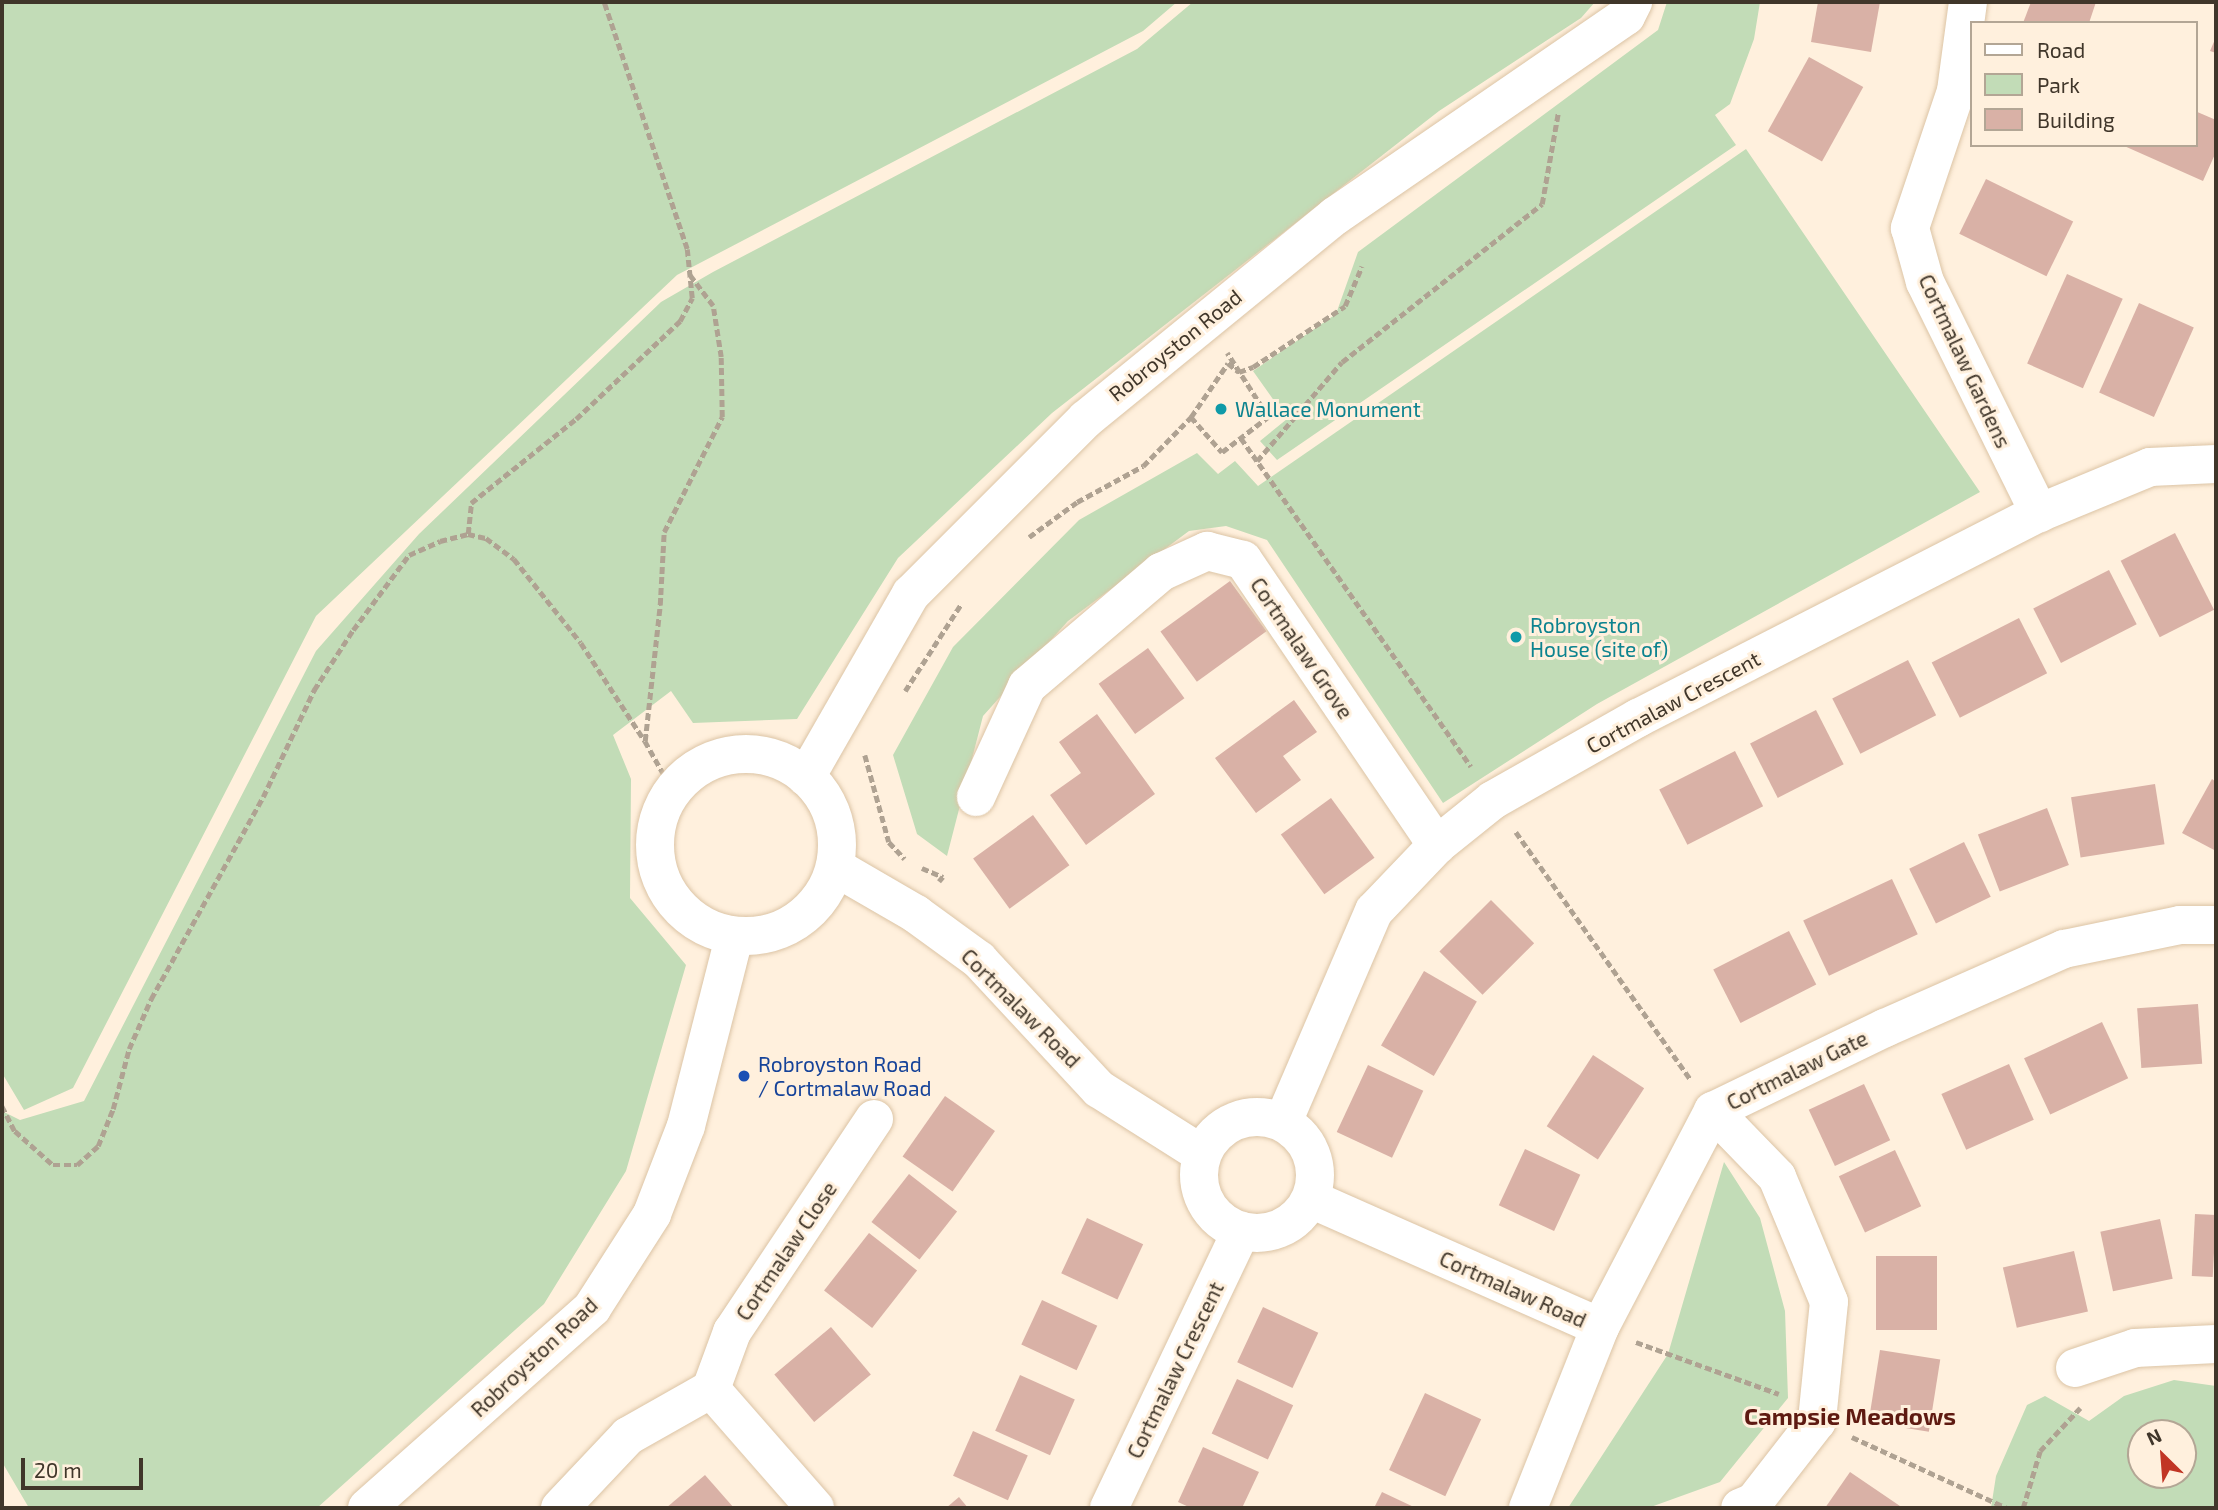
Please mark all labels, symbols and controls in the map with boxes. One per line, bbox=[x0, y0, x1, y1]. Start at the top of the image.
legend bbox=[1969, 21, 2197, 147]
text: Road bbox=[2037, 37, 2085, 62]
text: Park bbox=[2037, 72, 2080, 97]
text: Building bbox=[2037, 107, 2115, 132]
street label: Cortmalaw Gardens bbox=[1914, 270, 2016, 452]
street label: Robroyston Road bbox=[1103, 284, 1247, 406]
place label: Wallace Monument bbox=[1235, 396, 1421, 422]
marker: Wallace Monument bbox=[1213, 401, 1229, 417]
street label: Cortmalaw Grove bbox=[1245, 572, 1359, 724]
place label: Robroyston House (site of) bbox=[1530, 612, 1668, 662]
marker: Robroyston House (site of) bbox=[1508, 629, 1524, 645]
street label: Cortmalaw Crescent bbox=[1582, 645, 1764, 759]
street label: Cortmalaw Road bbox=[956, 943, 1086, 1073]
street label: Cortmalaw Gate bbox=[1722, 1025, 1872, 1115]
place label: Robroyston Road / Cortmalaw Road bbox=[758, 1051, 932, 1101]
marker: Robroyston Road / Cortmalaw Road bbox=[736, 1068, 752, 1084]
street label: Cortmalaw Close bbox=[730, 1177, 842, 1325]
street label: Cortmalaw Road bbox=[1436, 1245, 1590, 1333]
street label: Cortmalaw Crescent bbox=[1121, 1277, 1229, 1463]
street label: Robroyston Road bbox=[466, 1292, 602, 1422]
district label: Campsie Meadows bbox=[1744, 1402, 1956, 1430]
north arrow bbox=[2127, 1419, 2197, 1489]
text: N bbox=[2143, 1423, 2165, 1450]
scale bar bbox=[24, 1444, 147, 1488]
text: 20 m bbox=[34, 1457, 82, 1482]

